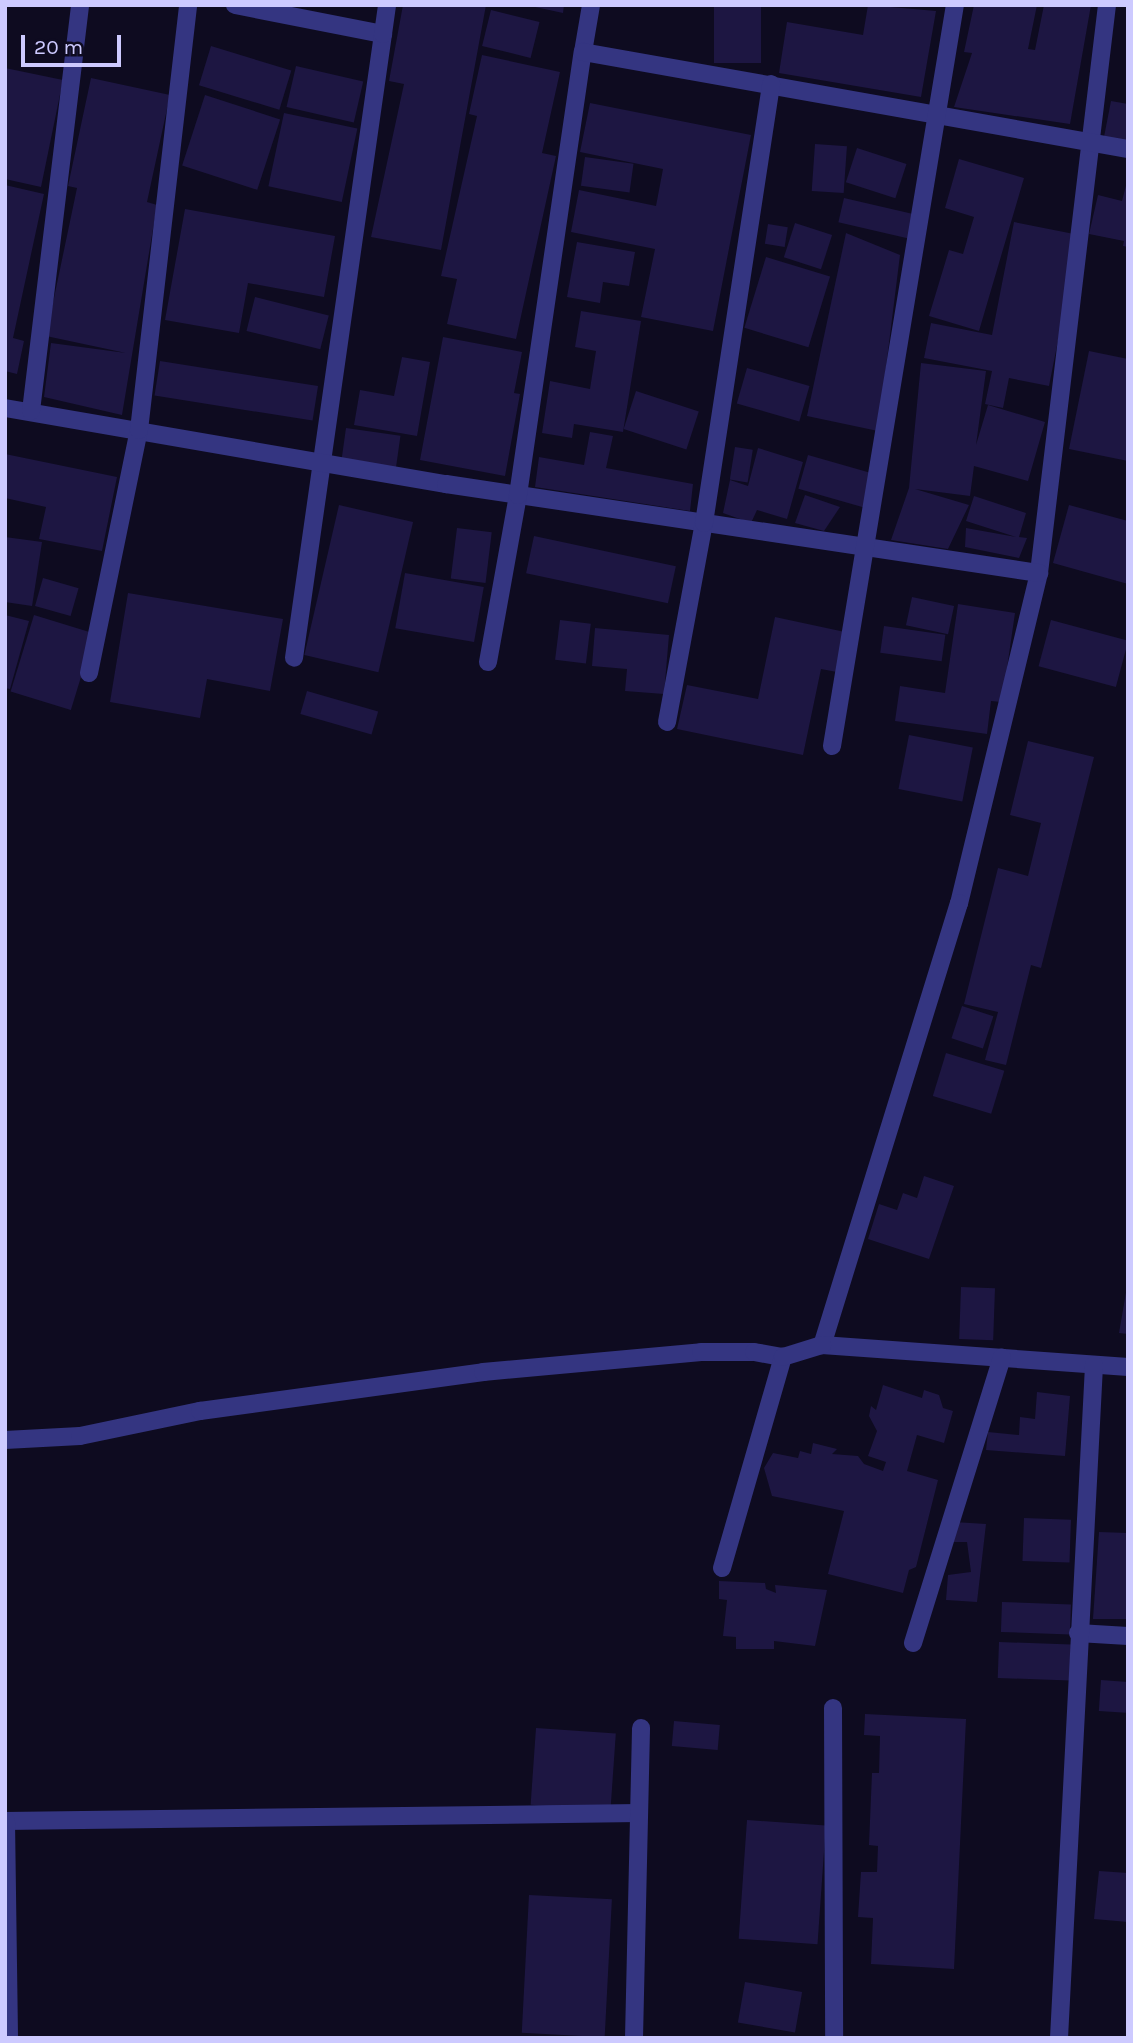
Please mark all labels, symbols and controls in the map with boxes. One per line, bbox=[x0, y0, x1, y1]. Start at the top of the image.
scale bar bbox=[24, 21, 124, 65]
text: 20 m bbox=[34, 35, 83, 59]

